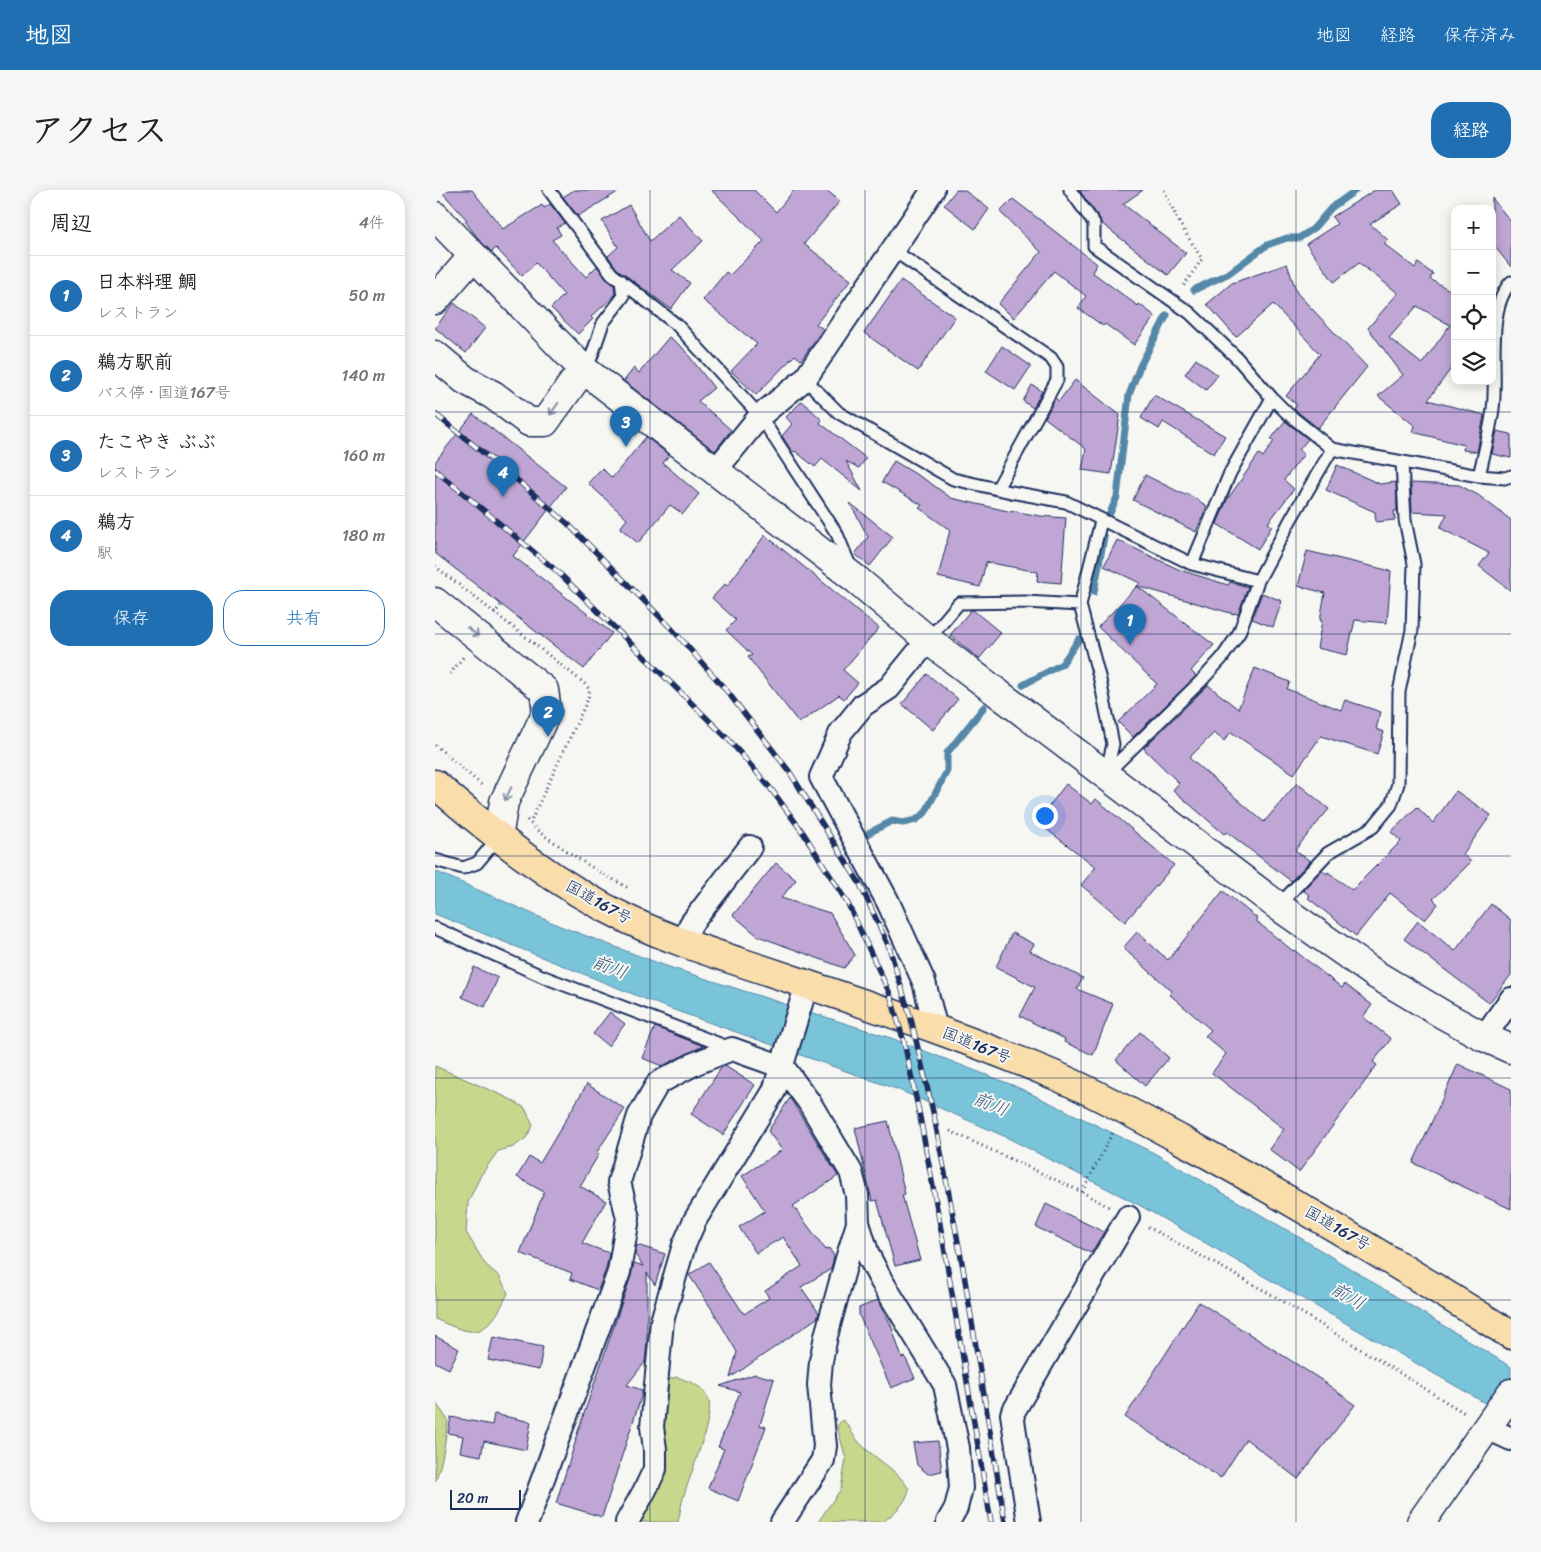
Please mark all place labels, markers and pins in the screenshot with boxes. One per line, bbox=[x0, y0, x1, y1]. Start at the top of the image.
pin: 3 bbox=[610, 406, 642, 447]
pin: 4 bbox=[487, 456, 519, 497]
pin: 1 bbox=[1114, 604, 1146, 645]
pin: 2 bbox=[532, 696, 564, 737]

